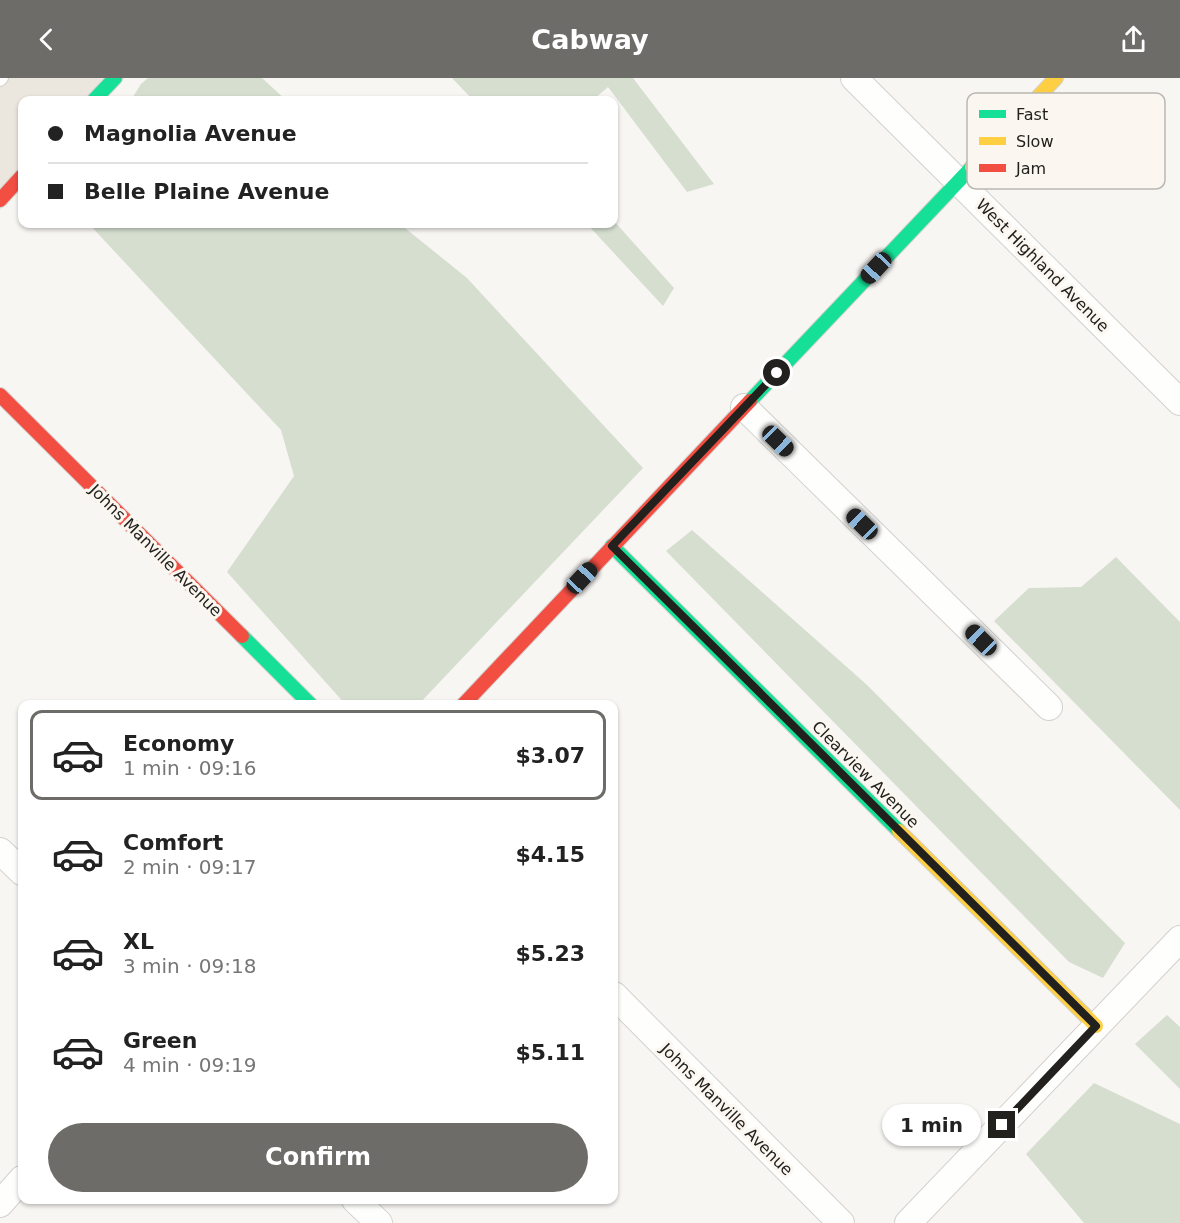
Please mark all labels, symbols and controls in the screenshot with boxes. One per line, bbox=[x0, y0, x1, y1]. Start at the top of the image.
icon: back bbox=[30, 23, 63, 56]
icon: share bbox=[1117, 23, 1150, 56]
text: Cabway bbox=[531, 24, 649, 55]
legend bbox=[967, 93, 1165, 189]
text: Fast bbox=[1016, 105, 1048, 124]
text: Magnolia Avenue bbox=[84, 121, 297, 146]
text: Slow bbox=[1016, 132, 1053, 151]
text: Jam bbox=[1015, 159, 1046, 178]
text: Belle Plaine Avenue bbox=[84, 179, 329, 204]
street label: West Highland Avenue bbox=[972, 195, 1113, 336]
car bbox=[857, 249, 895, 287]
route start bbox=[763, 359, 790, 386]
car bbox=[759, 422, 797, 460]
street label: Johns Manville Avenue bbox=[85, 480, 226, 620]
car bbox=[843, 505, 881, 543]
car bbox=[563, 559, 601, 597]
car bbox=[962, 621, 1000, 659]
street label: Clearview Avenue bbox=[808, 717, 923, 832]
icon: car bbox=[51, 728, 105, 782]
text: Economy bbox=[123, 731, 234, 756]
text: $3.07 bbox=[515, 743, 585, 768]
text: 1 min · 09:16 bbox=[123, 756, 257, 780]
icon: car bbox=[51, 827, 105, 881]
text: Comfort bbox=[123, 830, 223, 855]
text: $4.15 bbox=[515, 842, 585, 867]
text: 2 min · 09:17 bbox=[123, 855, 257, 879]
icon: car bbox=[51, 926, 105, 980]
text: XL bbox=[123, 929, 154, 954]
text: $5.23 bbox=[515, 941, 585, 966]
text: 3 min · 09:18 bbox=[123, 954, 257, 978]
icon: car bbox=[51, 1025, 105, 1079]
text: Green bbox=[123, 1028, 197, 1053]
street label: Johns Manville Avenue bbox=[656, 1039, 797, 1179]
text: $5.11 bbox=[515, 1040, 585, 1065]
text: 4 min · 09:19 bbox=[123, 1053, 257, 1077]
callout: 1 min bbox=[882, 1104, 981, 1146]
route end bbox=[988, 1111, 1015, 1138]
text: 1 min bbox=[900, 1113, 963, 1137]
button: Confirm bbox=[48, 1123, 588, 1192]

